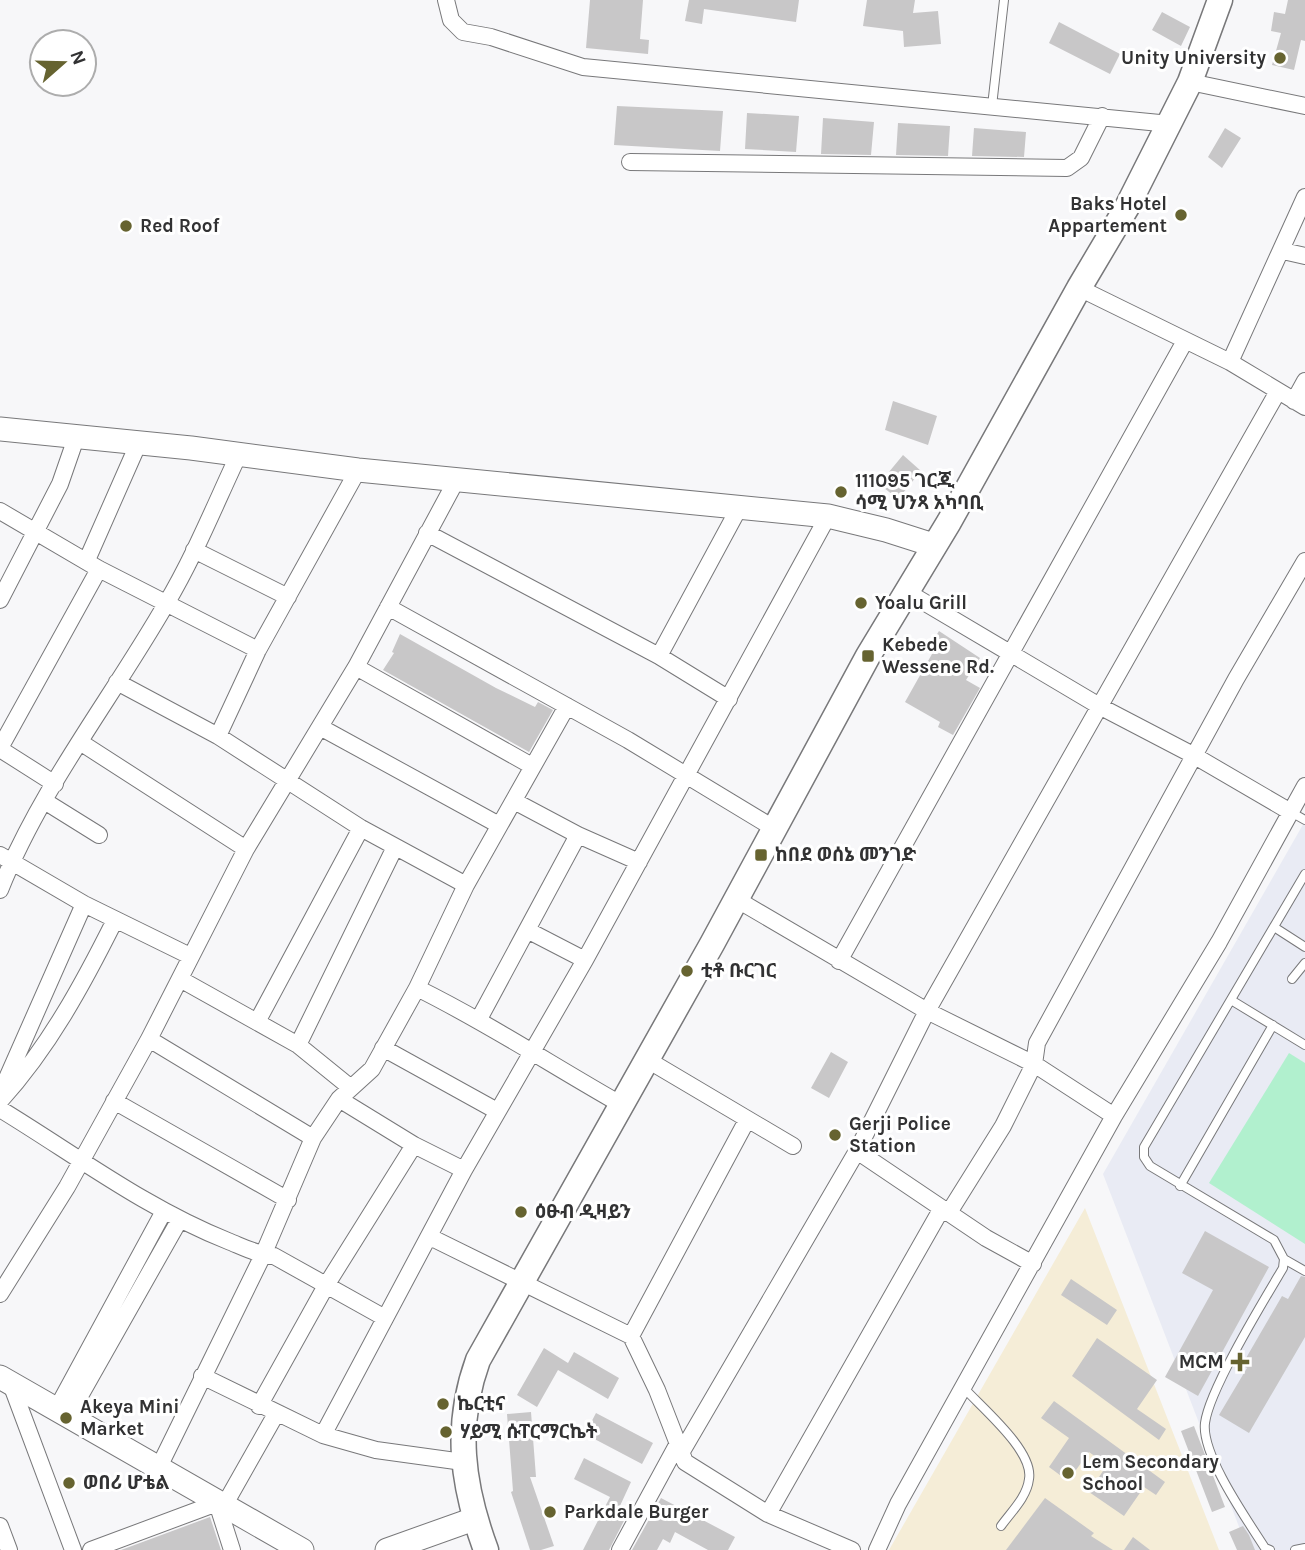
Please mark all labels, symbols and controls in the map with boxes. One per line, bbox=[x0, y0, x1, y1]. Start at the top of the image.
north arrow bbox=[28, 28, 98, 98]
text: N bbox=[65, 47, 91, 68]
place label: Unity University bbox=[1121, 47, 1266, 69]
marker: Unity University bbox=[1272, 50, 1288, 66]
place label: Baks Hotel Appartement bbox=[1048, 193, 1167, 237]
marker: Baks Hotel Appartement bbox=[1173, 207, 1189, 223]
place label: Red Roof bbox=[140, 215, 221, 237]
marker: Red Roof bbox=[118, 218, 134, 234]
place label: 111095 ገርጂ ሳሚ ህንጻ አካባቢ bbox=[855, 470, 984, 514]
marker: 111095 ገርጂ ሳሚ ህንጻ አካባቢ bbox=[833, 484, 849, 500]
place label: Yoalu Grill bbox=[875, 592, 967, 614]
marker: Yoalu Grill bbox=[853, 595, 869, 611]
place label: Kebede Wessene Rd. bbox=[882, 634, 994, 678]
marker: Kebede Wessene Rd. bbox=[860, 648, 876, 664]
place label: ከበደ ወሰኔ መንገድ bbox=[775, 844, 917, 866]
marker: ከበደ ወሰኔ መንገድ bbox=[753, 847, 769, 863]
place label: ቲቶ ቡርገር bbox=[701, 960, 777, 982]
marker: ቲቶ ቡርገር bbox=[679, 963, 695, 979]
place label: Gerji Police Station bbox=[849, 1113, 951, 1157]
marker: Gerji Police Station bbox=[827, 1127, 843, 1143]
place label: ዕፁብ ዲዛይን bbox=[535, 1201, 631, 1223]
marker: ዕፁብ ዲዛይን bbox=[513, 1204, 529, 1220]
place label: MCM bbox=[1179, 1351, 1224, 1373]
marker: MCM bbox=[1230, 1352, 1250, 1372]
place label: ኬርቲና bbox=[457, 1393, 506, 1415]
place label: Akeya Mini Market bbox=[80, 1396, 180, 1440]
marker: ኬርቲና bbox=[435, 1396, 451, 1412]
marker: Akeya Mini Market bbox=[58, 1410, 74, 1426]
place label: ሃይሚ ሱፐርማርኬት bbox=[460, 1421, 598, 1443]
marker: ሃይሚ ሱፐርማርኬት bbox=[438, 1424, 454, 1440]
place label: Lem Secondary School bbox=[1082, 1451, 1219, 1495]
marker: Lem Secondary School bbox=[1060, 1465, 1076, 1481]
place label: ወበሪ ሆቴል bbox=[83, 1472, 170, 1494]
marker: ወበሪ ሆቴል bbox=[61, 1475, 77, 1491]
place label: Parkdale Burger bbox=[564, 1501, 709, 1523]
marker: Parkdale Burger bbox=[542, 1504, 558, 1520]

